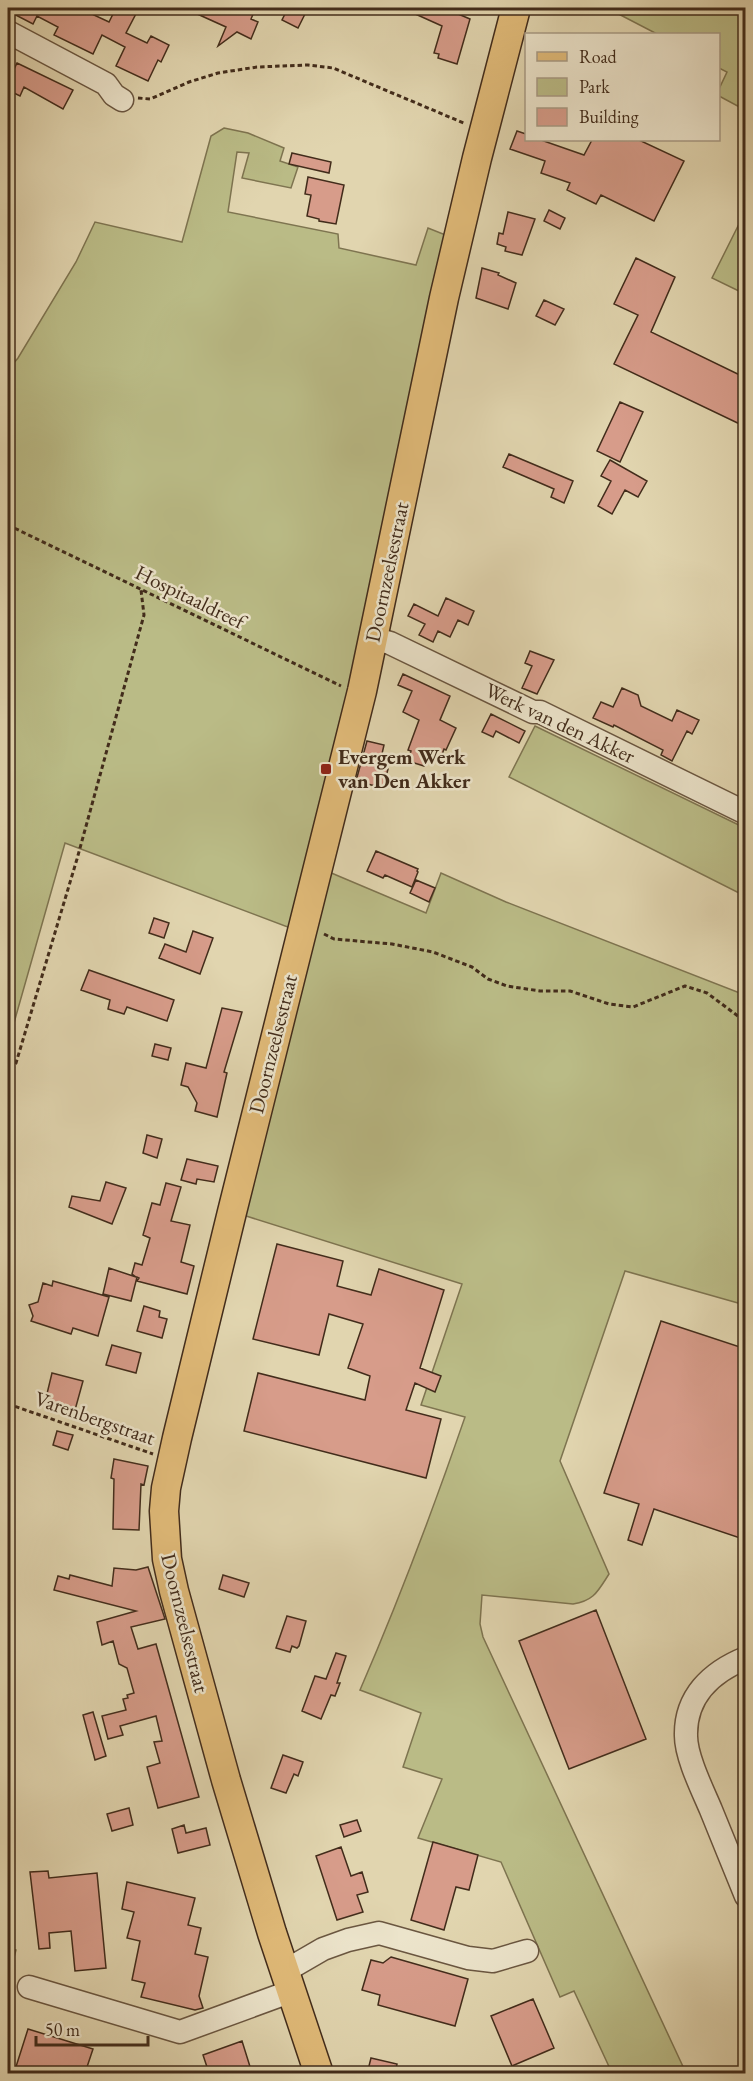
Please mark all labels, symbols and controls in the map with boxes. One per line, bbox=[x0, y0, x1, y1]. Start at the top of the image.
legend bbox=[525, 33, 720, 141]
text: Road bbox=[579, 45, 618, 68]
text: Park bbox=[579, 75, 610, 98]
text: Building bbox=[579, 105, 639, 128]
street label: Doornzeelsestraat bbox=[358, 499, 415, 644]
street label: Hospitaaldreef bbox=[131, 558, 252, 636]
street label: Werk van den Akker bbox=[481, 676, 640, 769]
place label: Evergem Werk van Den Akker bbox=[338, 743, 471, 794]
marker: Evergem Werk van Den Akker bbox=[319, 762, 333, 776]
street label: Doornzeelsestraat bbox=[242, 971, 303, 1116]
street label: Varenbergstraat bbox=[31, 1384, 159, 1451]
street label: Doornzeelsestraat bbox=[155, 1550, 216, 1696]
scale bar bbox=[36, 2009, 148, 2047]
text: 50 m bbox=[45, 2018, 80, 2041]

